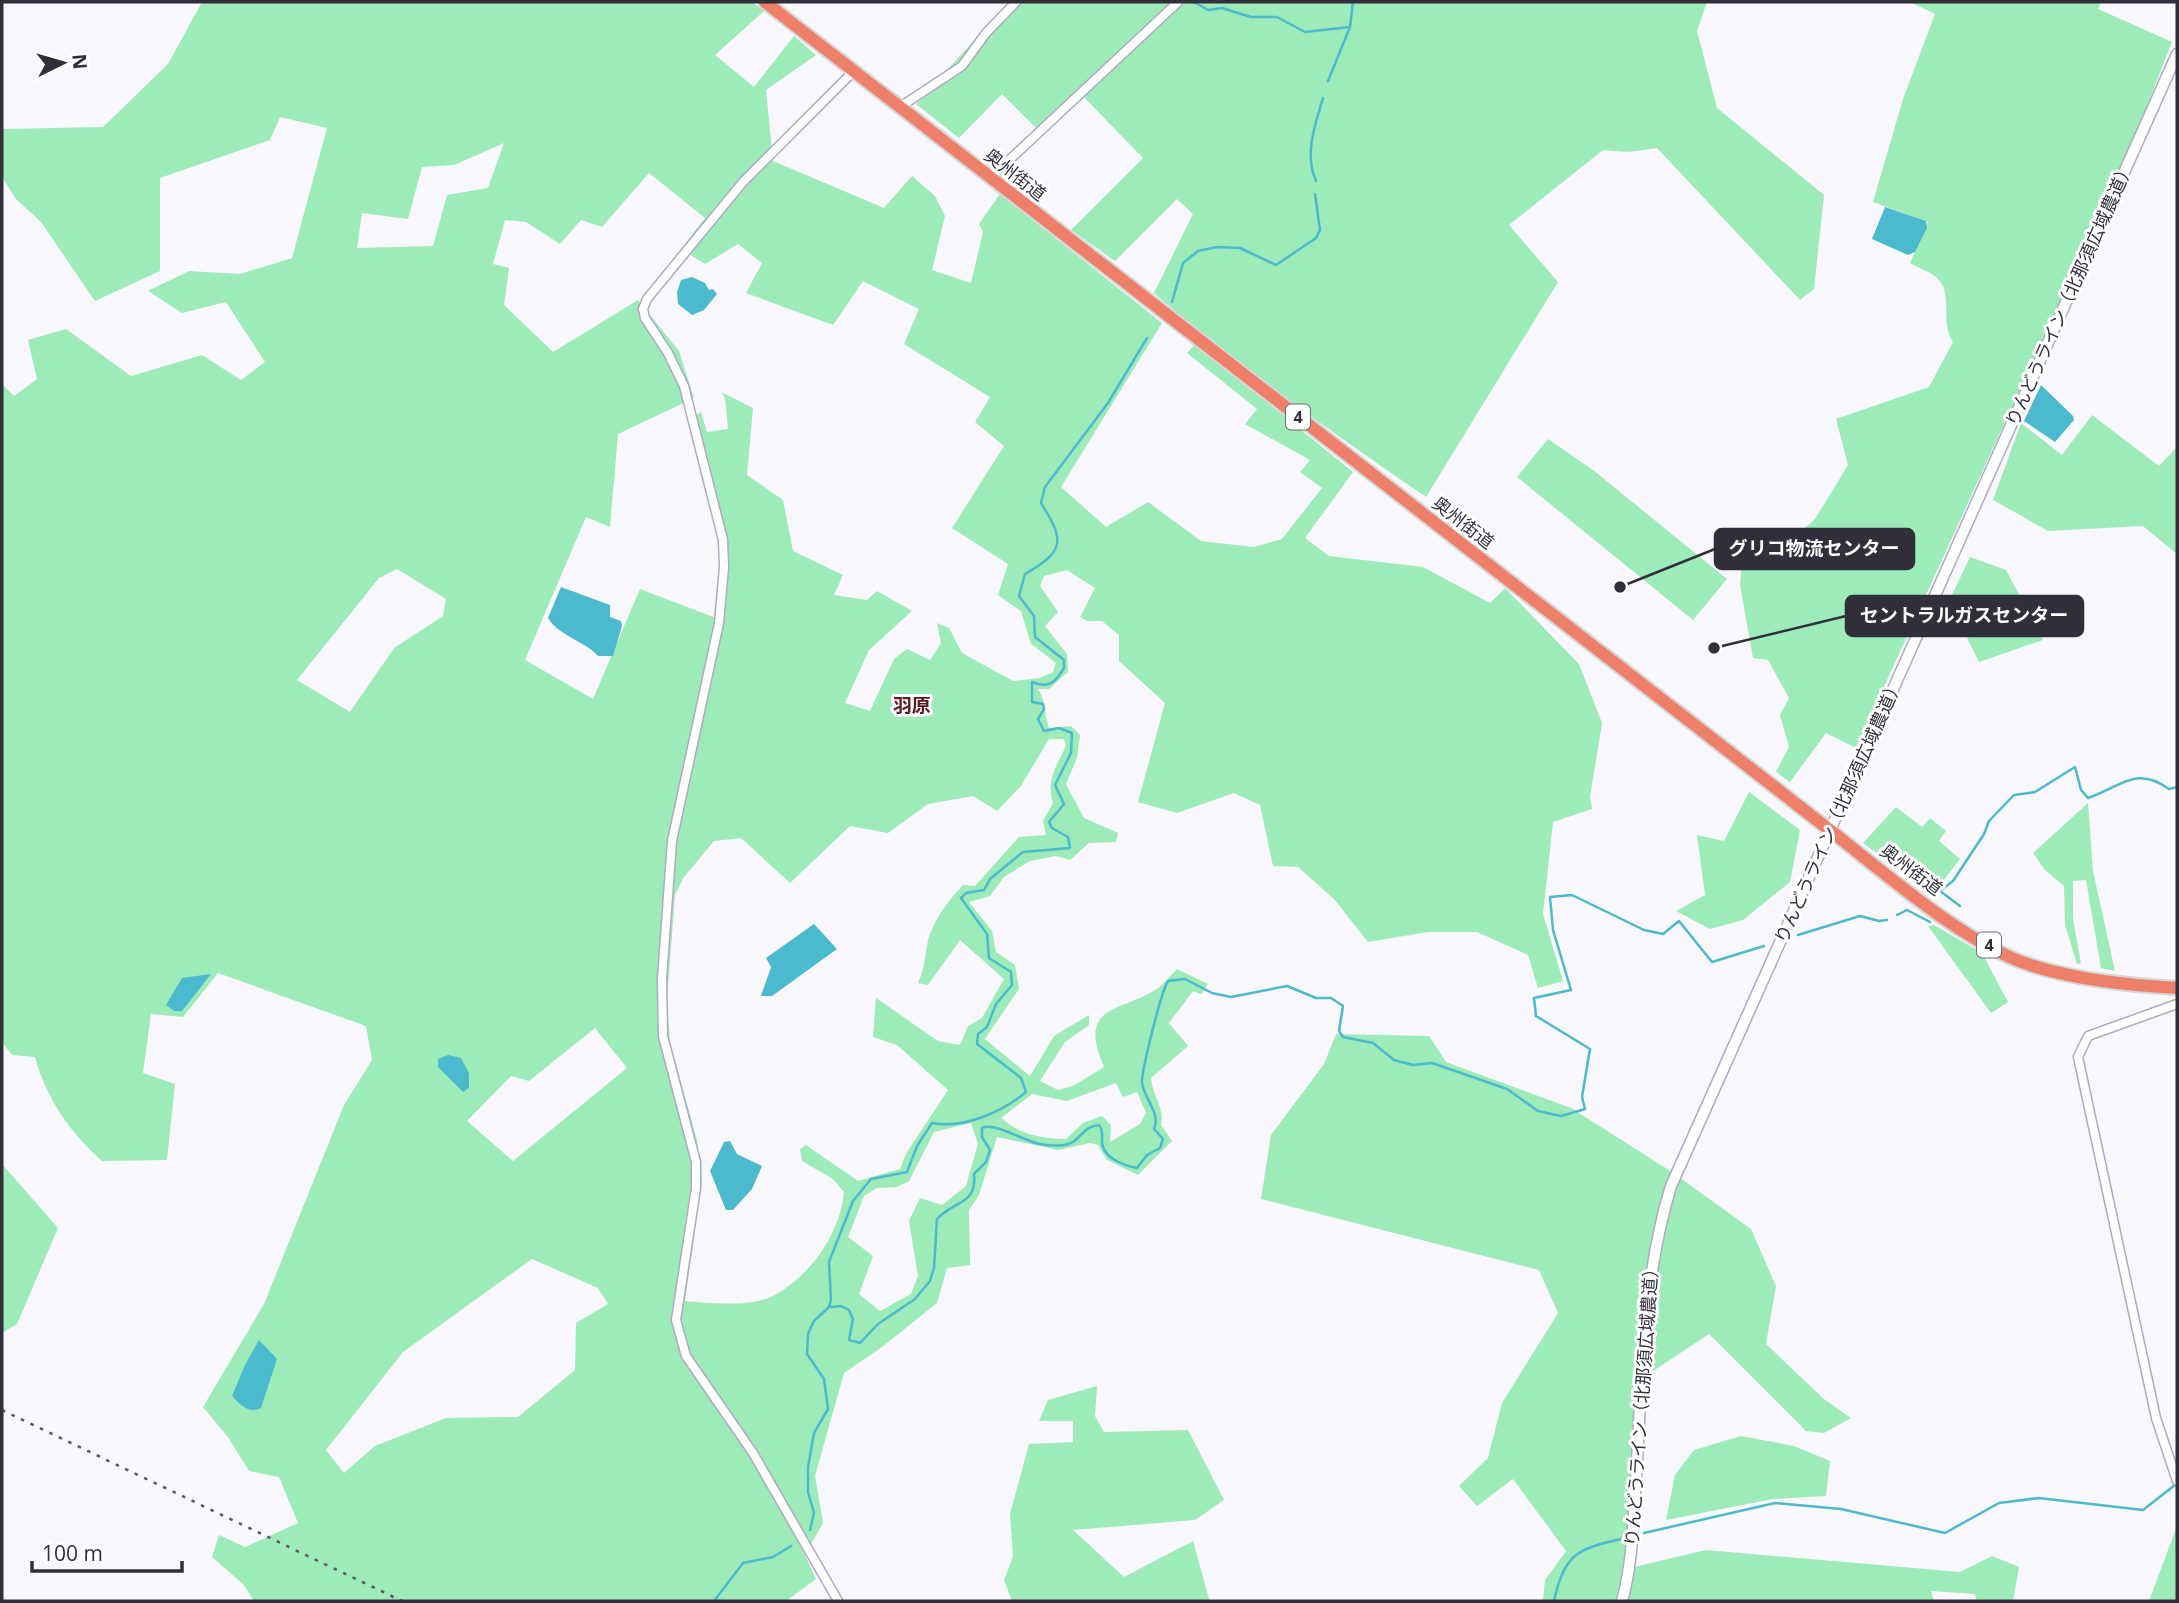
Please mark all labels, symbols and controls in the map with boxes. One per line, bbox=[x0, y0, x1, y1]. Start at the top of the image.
north arrow bbox=[28, 28, 98, 98]
text: N bbox=[66, 53, 94, 70]
street label: 奥州街道 bbox=[980, 143, 1051, 206]
street label: りんどうライン（北那須広域農道） bbox=[2000, 157, 2139, 430]
road number: 4 bbox=[1286, 404, 1310, 430]
street label: 奥州街道 bbox=[1428, 491, 1499, 554]
callout: グリコ物流センター bbox=[1715, 529, 1914, 569]
text: グリコ物流センター bbox=[1728, 535, 1900, 561]
callout: セントラルガスセンター bbox=[1846, 596, 2083, 636]
text: セントラルガスセンター bbox=[1860, 602, 2068, 628]
street label: りんどうライン（北那須広域農道） bbox=[1769, 674, 1908, 947]
district label: 羽原 bbox=[893, 692, 931, 718]
street label: 奥州街道 bbox=[1876, 838, 1948, 900]
road number: 4 bbox=[1977, 932, 2001, 958]
street label: りんどうライン（北那須広域農道） bbox=[1619, 1259, 1663, 1547]
scale bar bbox=[32, 1530, 182, 1574]
text: 100 m bbox=[42, 1539, 103, 1567]

